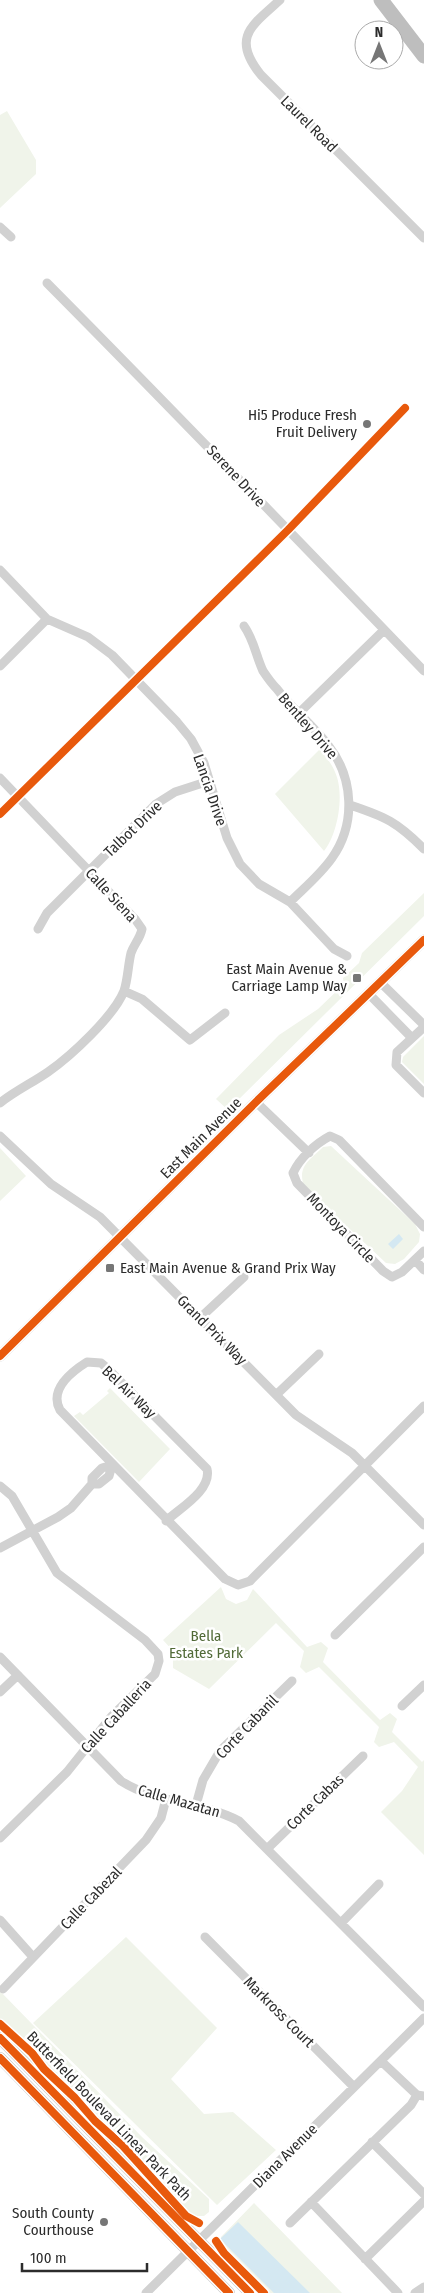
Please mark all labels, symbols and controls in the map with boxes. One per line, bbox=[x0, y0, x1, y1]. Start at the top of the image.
north arrow bbox=[354, 20, 404, 70]
text: N bbox=[375, 24, 383, 41]
street label: Laurel Road bbox=[277, 92, 341, 156]
place label: Hi5 Produce Fresh Fruit Delivery bbox=[248, 406, 357, 441]
marker: Hi5 Produce Fresh Fruit Delivery bbox=[361, 418, 373, 430]
street label: Serene Drive bbox=[203, 441, 269, 511]
street label: Bentley Drive bbox=[274, 689, 342, 763]
street label: Lancia Drive bbox=[189, 752, 231, 828]
street label: Talbot Drive bbox=[100, 797, 166, 861]
street label: Calle Siena bbox=[81, 864, 141, 926]
place label: East Main Avenue & Carriage Lamp Way bbox=[226, 960, 347, 995]
marker: East Main Avenue & Carriage Lamp Way bbox=[351, 972, 363, 984]
street label: East Main Avenue bbox=[157, 1094, 245, 1182]
street label: Montoya Circle bbox=[303, 1189, 379, 1267]
place label: East Main Avenue & Grand Prix Way bbox=[120, 1259, 336, 1277]
marker: East Main Avenue & Grand Prix Way bbox=[104, 1262, 116, 1274]
street label: Grand Prix Way bbox=[173, 1291, 251, 1369]
street label: Bel Air Way bbox=[98, 1362, 160, 1422]
park label: Bella Estates Park bbox=[169, 1627, 243, 1662]
street label: Calle Caballeria bbox=[77, 1675, 155, 1757]
street label: Corte Cabanil bbox=[212, 1691, 282, 1763]
street label: Corte Cabas bbox=[283, 1770, 347, 1834]
street label: Calle Mazatan bbox=[136, 1781, 222, 1821]
street label: Calle Cabezal bbox=[57, 1863, 125, 1933]
street label: Markross Court bbox=[240, 1973, 318, 2051]
street label: Butterfield Boulevad Linear Park Path bbox=[23, 2028, 195, 2204]
street label: Diana Avenue bbox=[249, 2120, 321, 2192]
place label: South County Courthouse bbox=[12, 2204, 94, 2239]
marker: South County Courthouse bbox=[98, 2216, 110, 2228]
scale bar bbox=[22, 2240, 148, 2272]
text: 100 m bbox=[30, 2249, 67, 2267]

